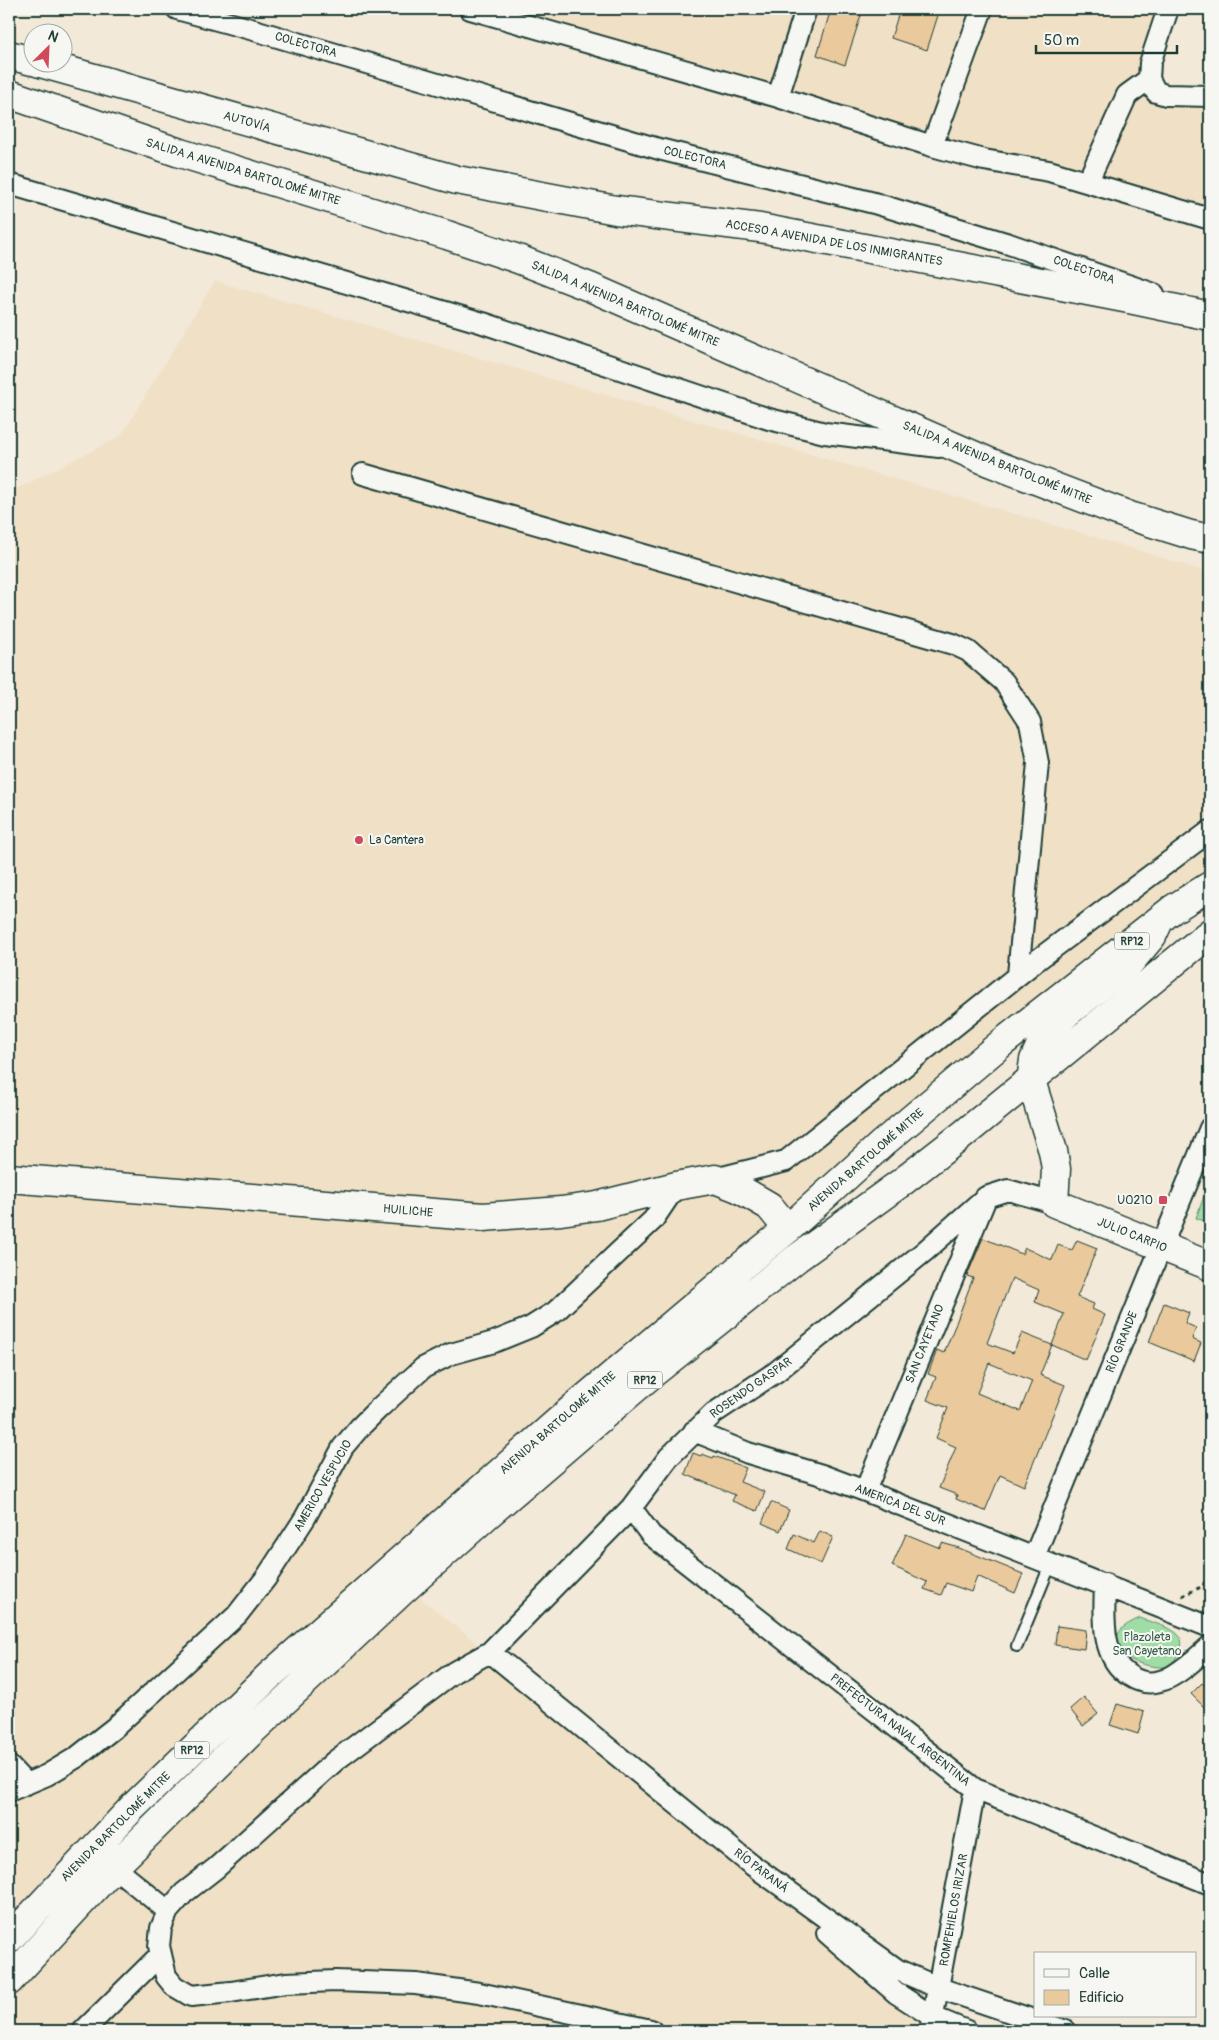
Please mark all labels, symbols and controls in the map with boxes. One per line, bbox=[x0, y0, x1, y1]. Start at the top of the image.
north arrow bbox=[22, 22, 72, 72]
scale bar bbox=[1036, 22, 1178, 54]
text: N bbox=[45, 27, 61, 46]
street label: COLECTORA bbox=[273, 29, 339, 61]
text: 50 m bbox=[1044, 31, 1079, 50]
street label: AUTOVÍA bbox=[222, 107, 273, 136]
street label: SALIDA A AVENIDA BARTOLOMÉ MITRE bbox=[144, 134, 342, 209]
street label: COLECTORA bbox=[662, 143, 728, 173]
street label: ACCESO A AVENIDA DE LOS INMIGRANTES bbox=[724, 216, 944, 270]
street label: COLECTORA bbox=[1051, 252, 1117, 288]
street label: SALIDA A AVENIDA BARTOLOMÉ MITRE bbox=[529, 257, 722, 350]
street label: SALIDA A AVENIDA BARTOLOMÉ MITRE bbox=[900, 417, 1094, 508]
place label: La Cantera bbox=[369, 833, 424, 848]
marker: La Cantera bbox=[353, 834, 365, 846]
road number: RP12 bbox=[1114, 932, 1150, 949]
street label: AVENIDA BARTOLOMÉ MITRE bbox=[804, 1105, 927, 1215]
place label: U0210 bbox=[1117, 1193, 1153, 1208]
marker: U0210 bbox=[1157, 1194, 1169, 1206]
street label: HUILICHE bbox=[382, 1201, 434, 1221]
street label: JULIO CARPIO bbox=[1095, 1214, 1169, 1256]
street label: SAN CAYETANO bbox=[902, 1302, 948, 1386]
street label: RÍO GRANDE bbox=[1102, 1309, 1141, 1375]
street label: ROSENDO GASPAR bbox=[707, 1354, 795, 1422]
street label: AVENIDA BARTOLOMÉ MITRE bbox=[496, 1368, 619, 1478]
road number: RP12 bbox=[628, 1372, 662, 1388]
street label: AMERICO VESPUCIO bbox=[291, 1437, 356, 1535]
street label: AMERICA DEL SUR bbox=[853, 1481, 947, 1529]
park label: Plazoleta San Cayetano bbox=[1112, 1630, 1182, 1659]
street label: PREFECTURA NAVAL ARGENTINA bbox=[827, 1671, 973, 1789]
road number: RP12 bbox=[174, 1742, 210, 1758]
street label: AVENIDA BARTOLOMÉ MITRE bbox=[57, 1768, 174, 1885]
street label: RÍO PARANÁ bbox=[731, 1845, 792, 1896]
street label: ROMPEHIELOS IRIZAR bbox=[937, 1853, 971, 1967]
legend bbox=[1034, 1952, 1196, 2018]
text: Calle bbox=[1079, 1964, 1110, 1983]
text: Edificio bbox=[1079, 1988, 1124, 2007]

